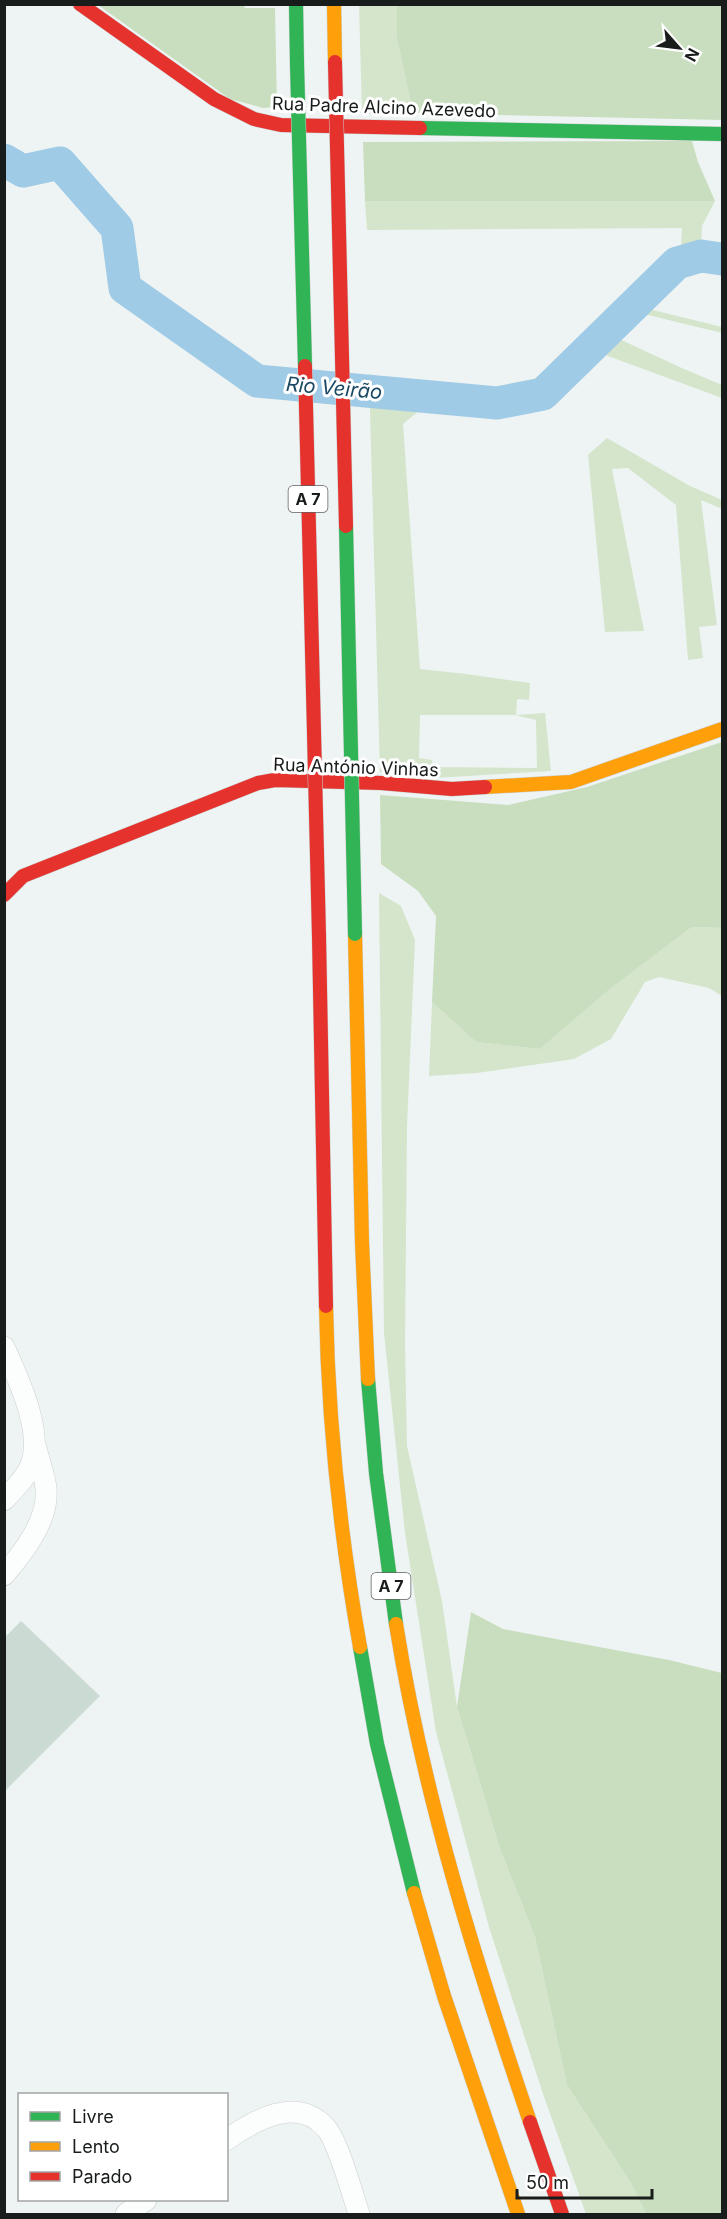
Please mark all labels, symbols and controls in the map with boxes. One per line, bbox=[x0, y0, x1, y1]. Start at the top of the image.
north arrow bbox=[649, 18, 709, 78]
text: N bbox=[681, 45, 704, 65]
street label: Rua Padre Alcino Azevedo bbox=[272, 93, 496, 121]
water label: Rio Veirão bbox=[285, 372, 383, 404]
road number: A 7 bbox=[288, 486, 328, 512]
street label: Rua António Vinhas bbox=[273, 754, 439, 780]
road number: A 7 bbox=[372, 1573, 410, 1599]
legend bbox=[18, 2093, 228, 2201]
text: Livre bbox=[72, 2106, 114, 2127]
text: Lento bbox=[72, 2136, 120, 2157]
scale bar bbox=[517, 2162, 652, 2200]
text: Parado bbox=[72, 2166, 132, 2187]
text: 50 m bbox=[526, 2172, 569, 2193]

